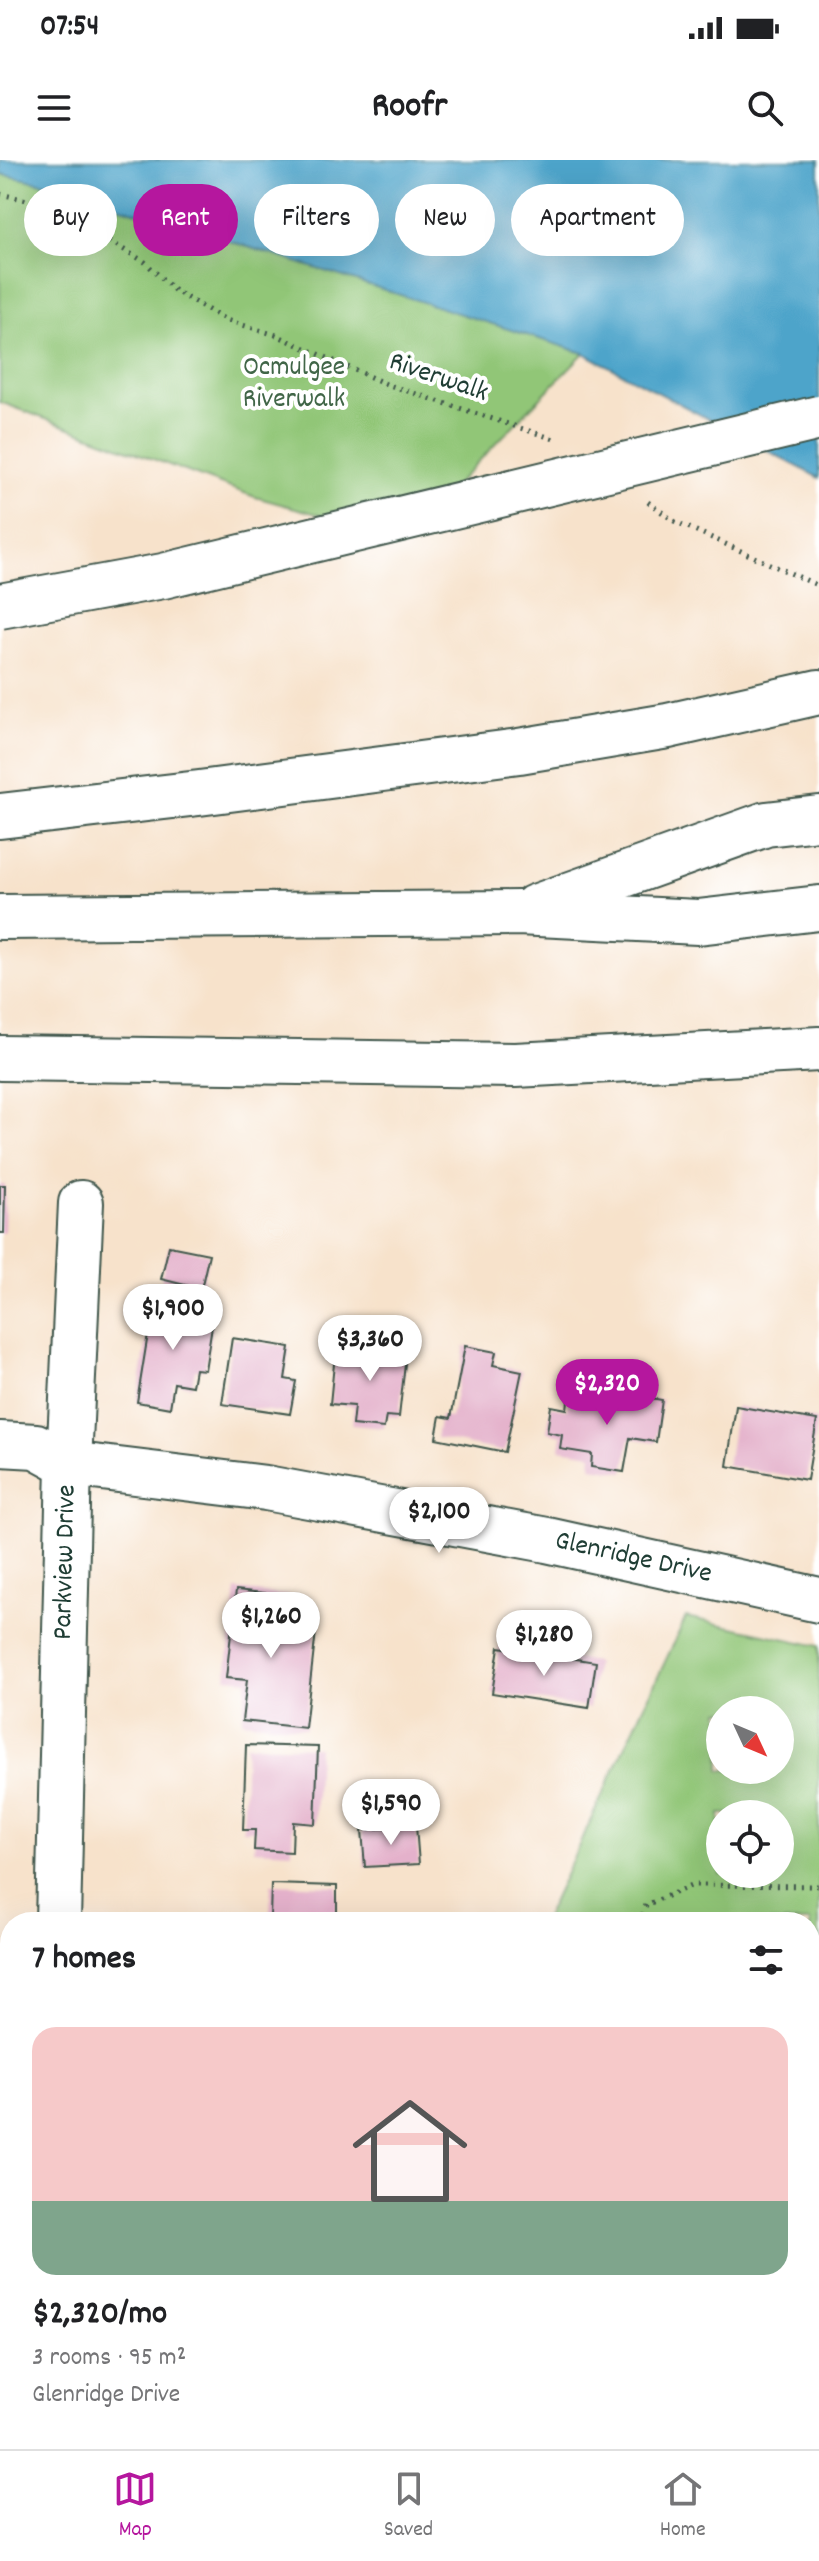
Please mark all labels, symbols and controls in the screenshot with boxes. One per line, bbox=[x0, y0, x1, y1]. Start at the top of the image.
text: 07:54 bbox=[40, 7, 99, 50]
text: Roofr bbox=[372, 82, 447, 134]
icon: menu bbox=[32, 86, 76, 130]
icon: search bbox=[743, 86, 787, 130]
chip: Buy bbox=[24, 184, 117, 256]
chip: Rent bbox=[133, 184, 238, 256]
chip: Filters bbox=[254, 184, 379, 256]
chip: New bbox=[395, 184, 495, 256]
chip: Apartment bbox=[511, 184, 684, 256]
street label: Riverwalk bbox=[383, 343, 493, 415]
park label: Ocmulgee Riverwalk bbox=[243, 349, 345, 421]
pin: $1,900 bbox=[108, 1284, 238, 1352]
text: $1,900 bbox=[141, 1291, 205, 1328]
pin: $3,360 bbox=[305, 1315, 435, 1383]
text: $3,360 bbox=[336, 1322, 404, 1359]
pin: $2,320 bbox=[542, 1359, 672, 1427]
text: $2,320 bbox=[574, 1366, 640, 1403]
street label: Parkview Drive bbox=[45, 1484, 89, 1640]
pin: $2,100 bbox=[374, 1487, 504, 1555]
text: $2,100 bbox=[407, 1494, 471, 1531]
street label: Glenridge Drive bbox=[551, 1522, 715, 1596]
pin: $1,260 bbox=[206, 1592, 336, 1660]
text: $1,260 bbox=[240, 1599, 302, 1636]
pin: $1,280 bbox=[479, 1610, 609, 1678]
text: $1,280 bbox=[514, 1617, 574, 1654]
north arrow bbox=[706, 1696, 794, 1784]
map controls bbox=[706, 1696, 794, 1888]
pin: $1,590 bbox=[326, 1779, 456, 1847]
text: $1,590 bbox=[360, 1786, 422, 1823]
button: locate bbox=[706, 1800, 794, 1888]
text: 7 homes bbox=[32, 1936, 136, 1985]
icon: filters bbox=[744, 1938, 788, 1982]
icon: home bbox=[338, 2079, 482, 2223]
text: $2,320/mo bbox=[32, 2291, 167, 2340]
text: 3 rooms · 95 m² bbox=[32, 2340, 186, 2377]
text: Glenridge Drive bbox=[32, 2377, 180, 2414]
tab: Map bbox=[113, 2467, 157, 2546]
tab: Saved bbox=[384, 2467, 433, 2546]
tab: Home bbox=[660, 2467, 706, 2546]

